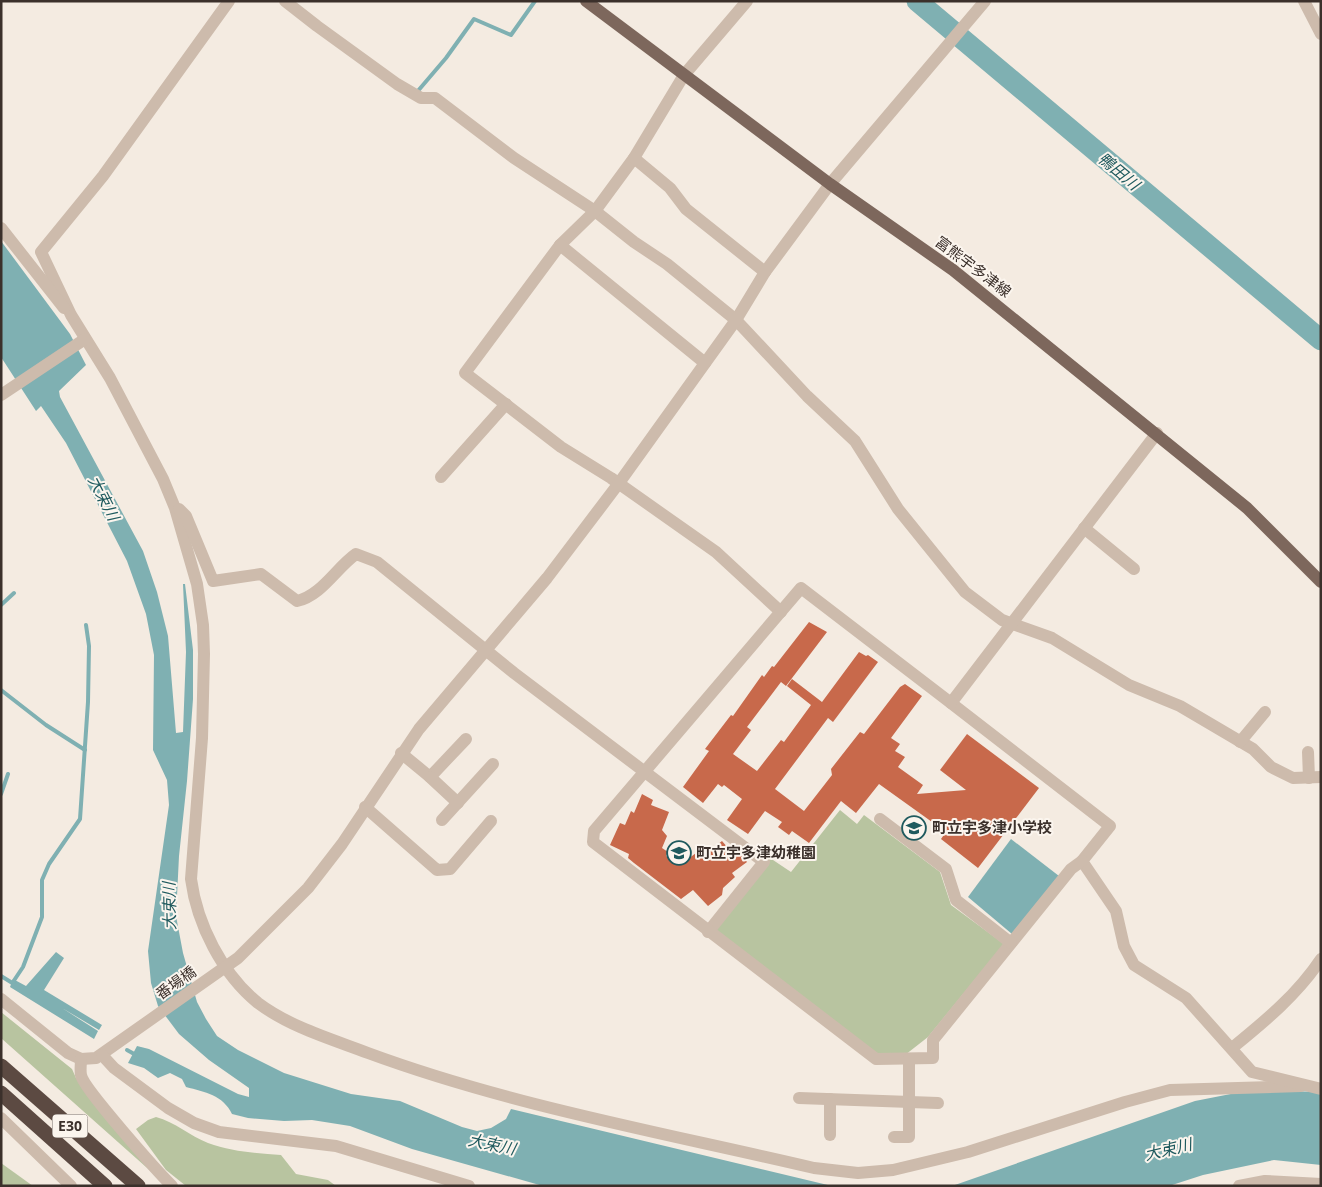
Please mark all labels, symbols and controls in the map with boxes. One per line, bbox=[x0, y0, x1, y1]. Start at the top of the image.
water label: 鴨田川 bbox=[1094, 147, 1146, 196]
street label: 富熊宇多津線 bbox=[932, 231, 1016, 301]
water label: 大束川 bbox=[83, 472, 126, 526]
school or university icon: 町立宇多津小学校 bbox=[901, 815, 927, 841]
place label: 町立宇多津小学校 bbox=[932, 817, 1052, 837]
school or university icon: 町立宇多津幼稚園 bbox=[666, 840, 692, 866]
place label: 町立宇多津幼稚園 bbox=[696, 842, 816, 862]
water label: 大束川 bbox=[158, 880, 180, 930]
street label: 番場橋 bbox=[151, 961, 200, 1003]
road number: E30 bbox=[52, 1114, 88, 1138]
water label: 大束川 bbox=[466, 1128, 520, 1160]
water label: 大束川 bbox=[1142, 1132, 1196, 1165]

